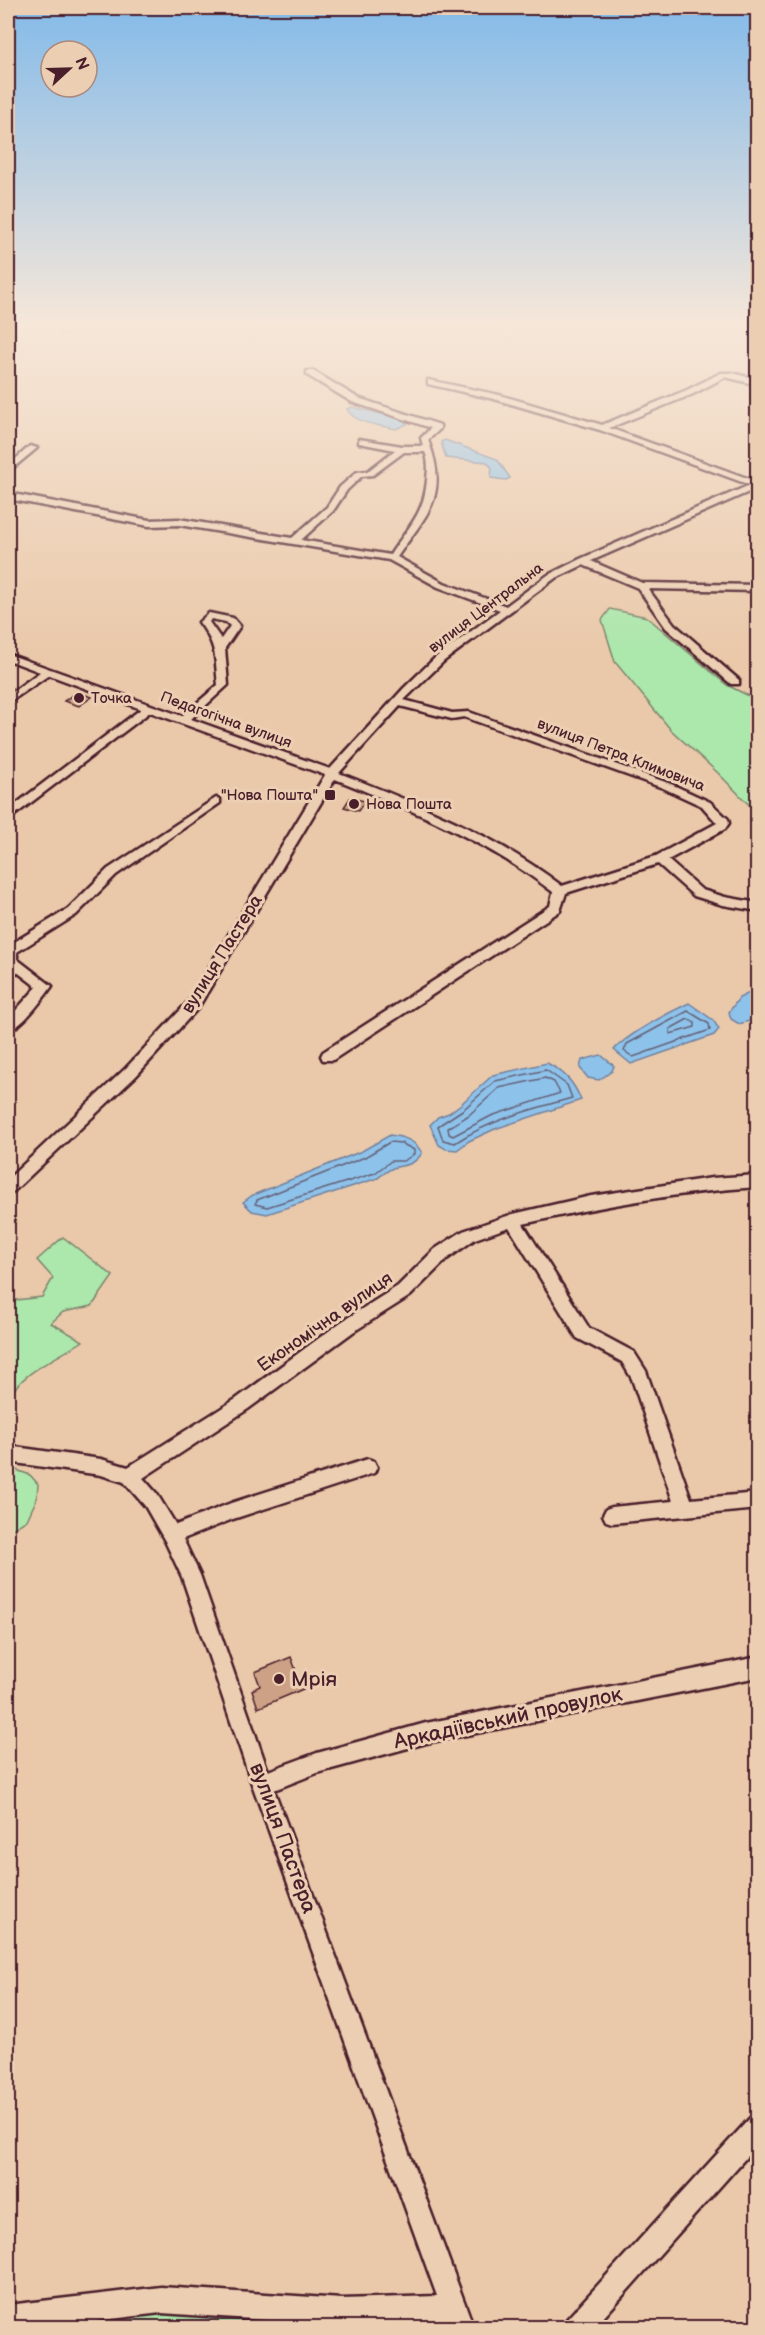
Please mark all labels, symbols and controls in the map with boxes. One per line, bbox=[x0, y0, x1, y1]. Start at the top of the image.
north arrow bbox=[39, 39, 99, 99]
text: N bbox=[70, 55, 93, 73]
street label: вулиця Центральна bbox=[425, 559, 547, 657]
street label: Педагогічна вулиця bbox=[158, 687, 294, 753]
place label: Точка bbox=[91, 689, 132, 708]
marker: Точка bbox=[72, 691, 86, 705]
street label: вулиця Петра Климовича bbox=[535, 714, 708, 796]
place label: "Нова Пошта" bbox=[221, 786, 318, 805]
marker: "Нова Пошта" bbox=[323, 788, 337, 802]
place label: Нова Пошта bbox=[366, 795, 452, 814]
marker: Нова Пошта bbox=[347, 797, 361, 811]
street label: вулиця Пастера bbox=[177, 891, 267, 1017]
street label: Економічна вулиця bbox=[254, 1268, 396, 1376]
place label: Мрія bbox=[291, 1667, 337, 1692]
marker: Мрія bbox=[272, 1672, 286, 1686]
street label: Аркадіївський провулок bbox=[391, 1682, 624, 1755]
street label: вулиця Пастера bbox=[244, 1759, 322, 1917]

